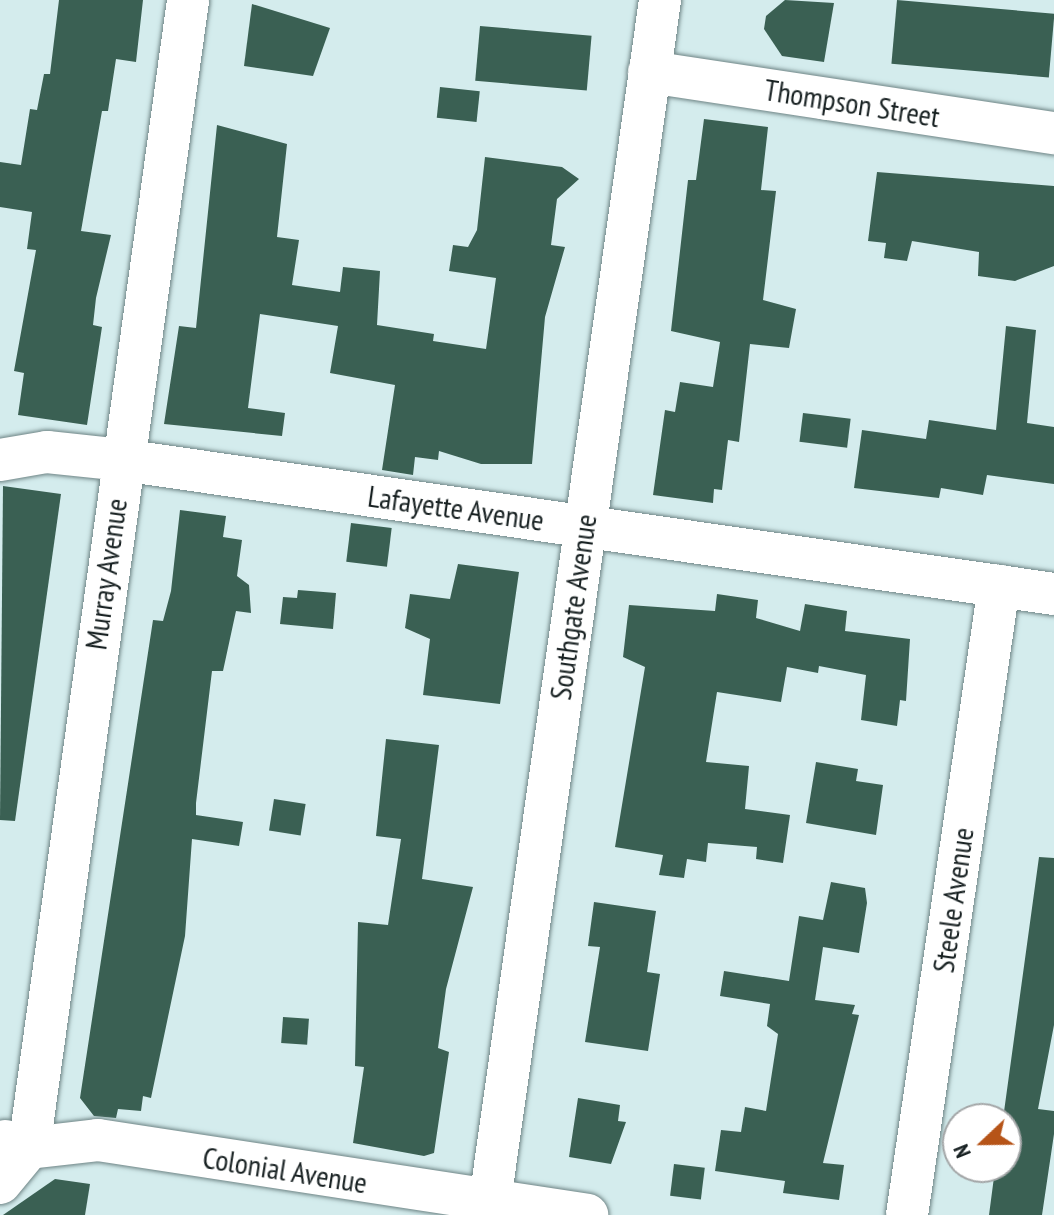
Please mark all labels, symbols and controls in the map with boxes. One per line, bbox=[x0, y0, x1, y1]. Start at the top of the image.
street label: Thompson Street bbox=[762, 71, 942, 135]
street label: Lafayette Avenue bbox=[365, 478, 547, 538]
street label: Murray Avenue bbox=[77, 495, 135, 653]
street label: Southgate Avenue bbox=[542, 511, 604, 703]
street label: Steele Avenue bbox=[925, 825, 981, 975]
north arrow bbox=[942, 1103, 1022, 1183]
street label: Colonial Avenue bbox=[200, 1139, 370, 1201]
text: N bbox=[946, 1140, 977, 1162]

